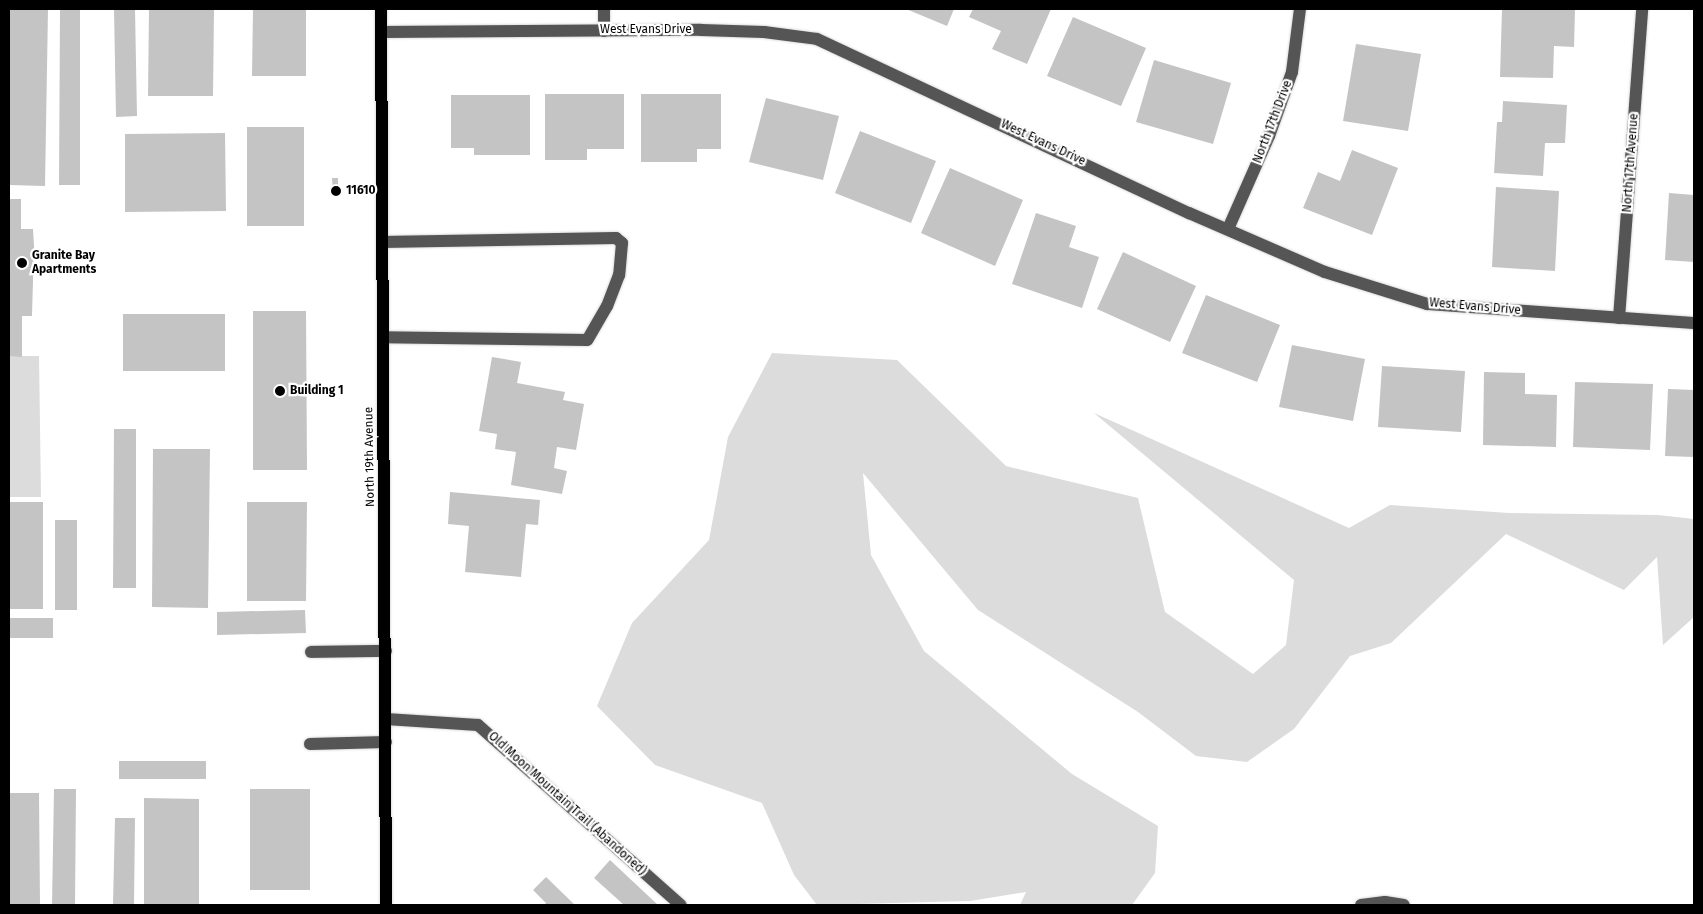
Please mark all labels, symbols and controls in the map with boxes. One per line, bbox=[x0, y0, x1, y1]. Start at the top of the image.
street label: West Evans Drive bbox=[600, 23, 692, 37]
street label: North 17th Drive bbox=[1251, 79, 1295, 165]
street label: North 17th Avenue bbox=[1620, 113, 1642, 213]
street label: West Evans Drive bbox=[998, 117, 1088, 169]
place label: 11610 bbox=[346, 184, 376, 198]
marker: 11610 bbox=[330, 185, 342, 197]
place label: Granite Bay Apartments bbox=[32, 249, 96, 277]
marker: Granite Bay Apartments bbox=[16, 257, 28, 269]
street label: West Evans Drive bbox=[1429, 296, 1521, 318]
place label: Building 1 bbox=[290, 384, 344, 398]
marker: Building 1 bbox=[274, 385, 286, 397]
street label: North 19th Avenue bbox=[362, 407, 378, 507]
street label: Old Moon Mountain Trail (Abandoned) bbox=[485, 729, 649, 879]

